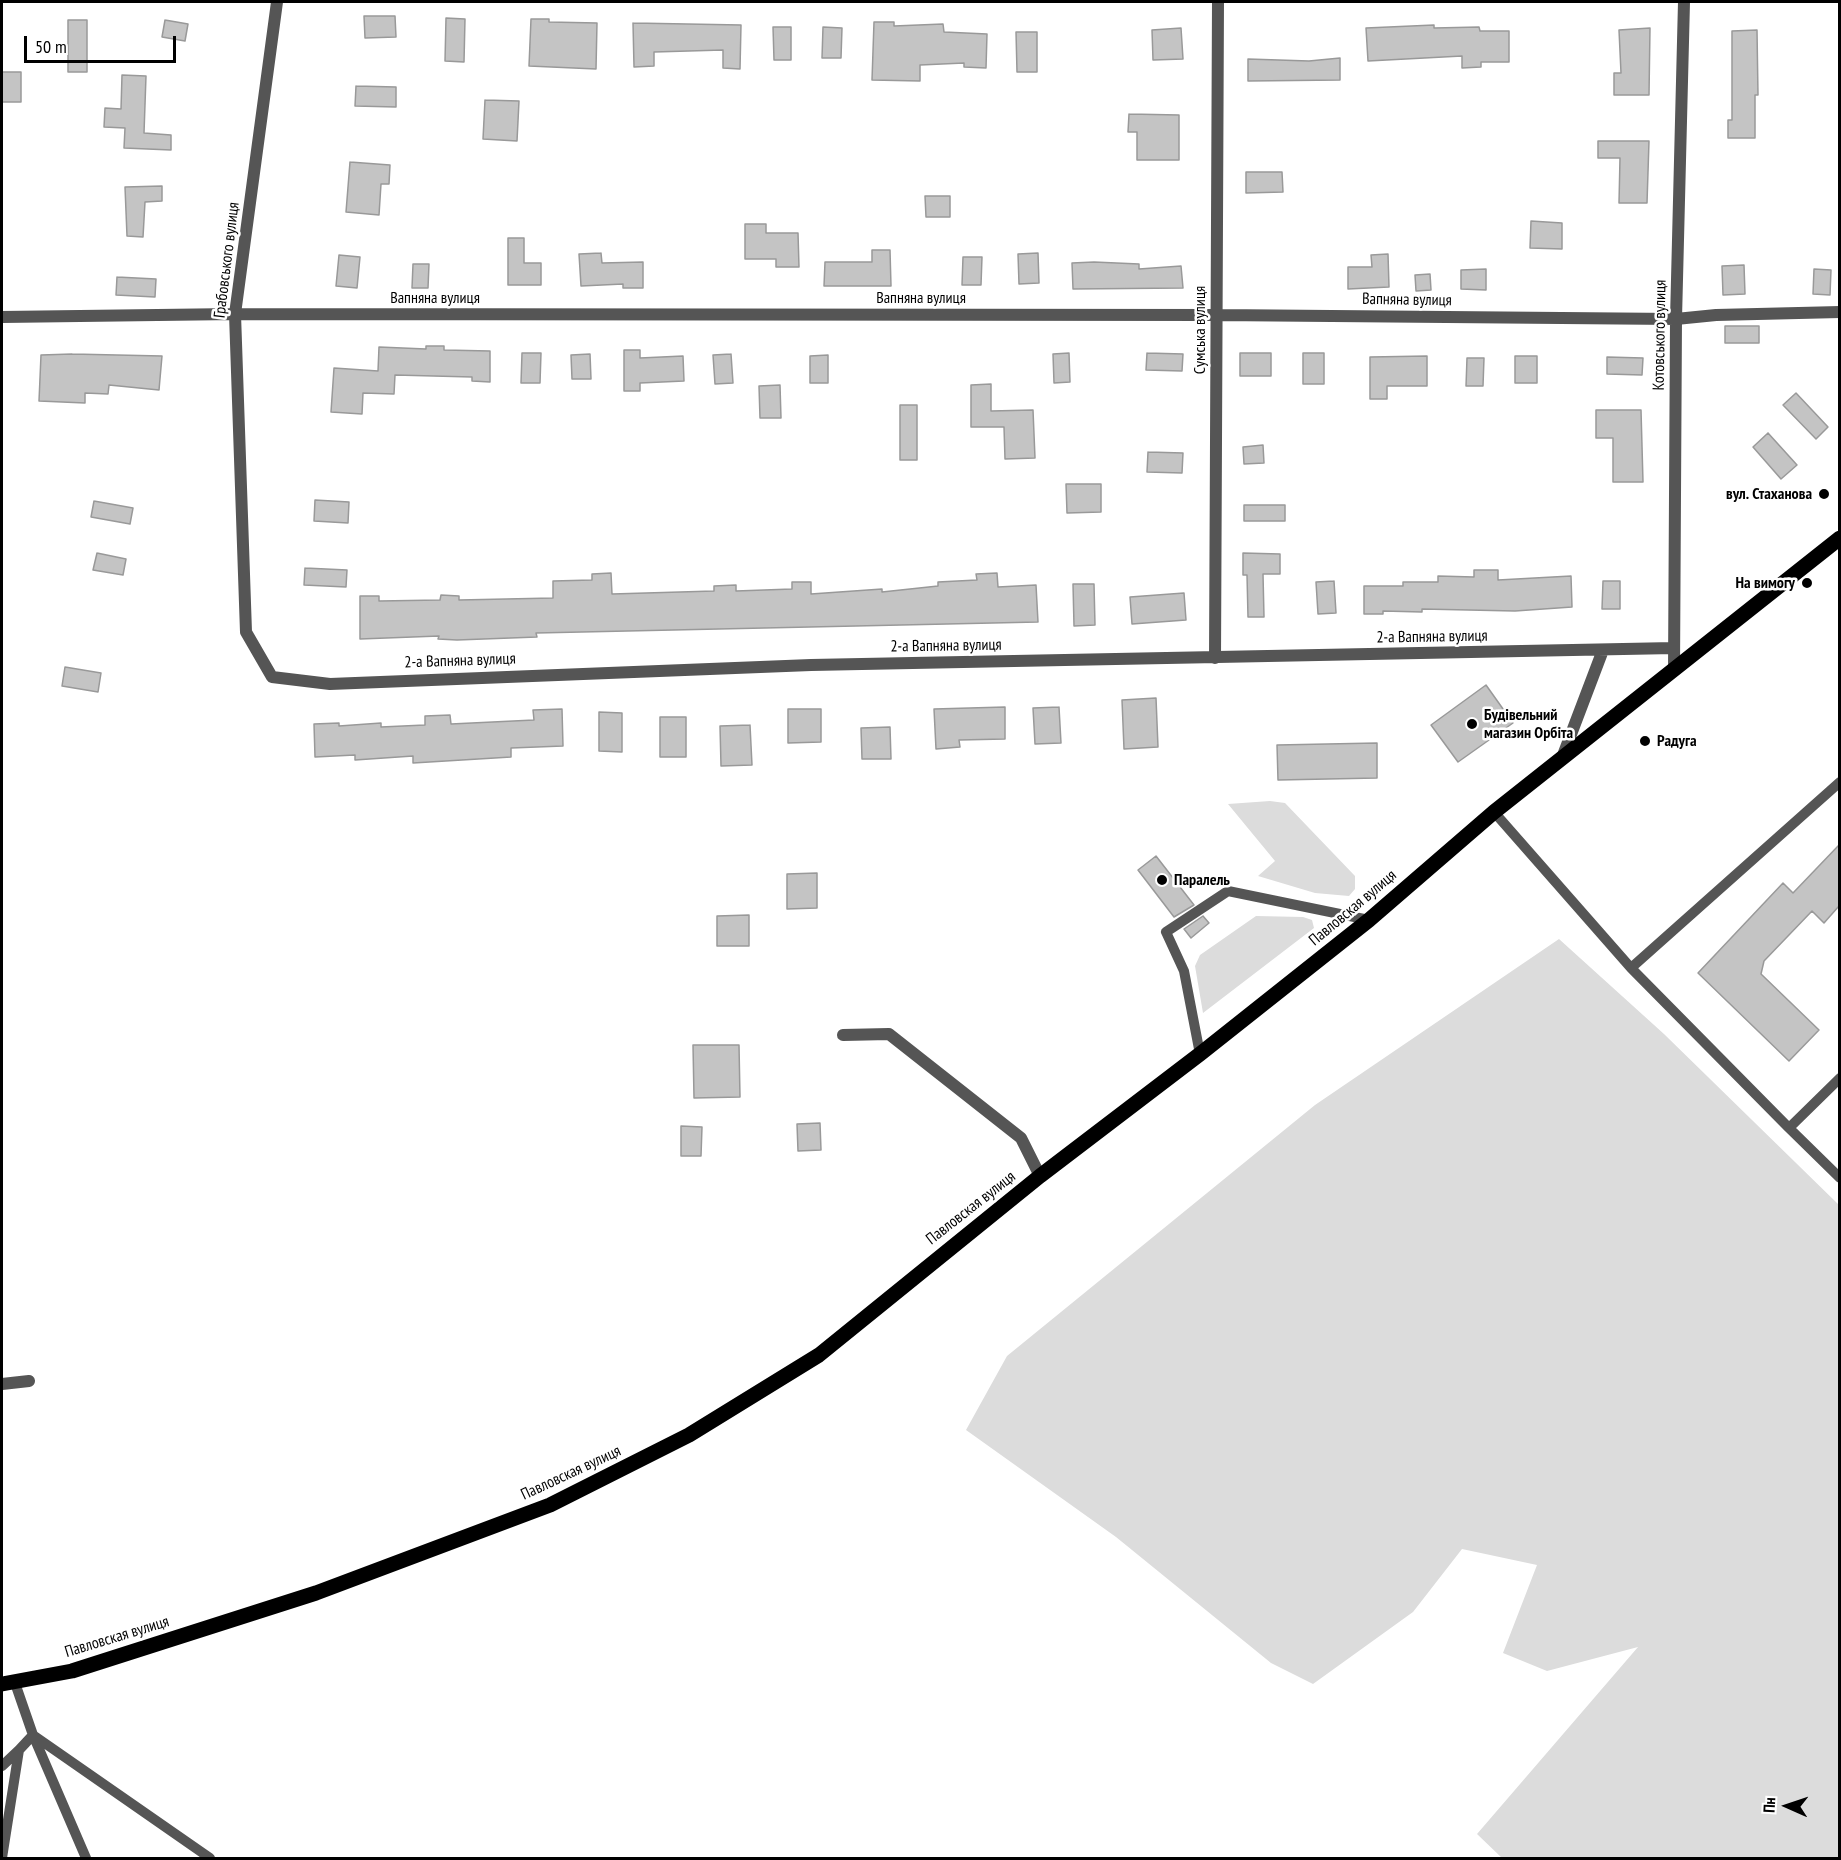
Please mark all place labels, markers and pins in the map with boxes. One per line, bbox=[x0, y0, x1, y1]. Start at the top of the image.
place label: вул. Стаханова bbox=[1726, 484, 1812, 504]
marker: вул. Стаханова bbox=[1817, 487, 1831, 501]
place label: На вимогу bbox=[1736, 573, 1795, 593]
marker: На вимогу bbox=[1800, 576, 1814, 590]
place label: Будівельний магазин Орбіта bbox=[1484, 705, 1573, 743]
marker: Будівельний магазин Орбіта bbox=[1465, 717, 1479, 731]
place label: Радуга bbox=[1657, 731, 1697, 751]
marker: Радуга bbox=[1638, 734, 1652, 748]
place label: Паралель bbox=[1174, 870, 1230, 890]
marker: Паралель bbox=[1155, 873, 1169, 887]

